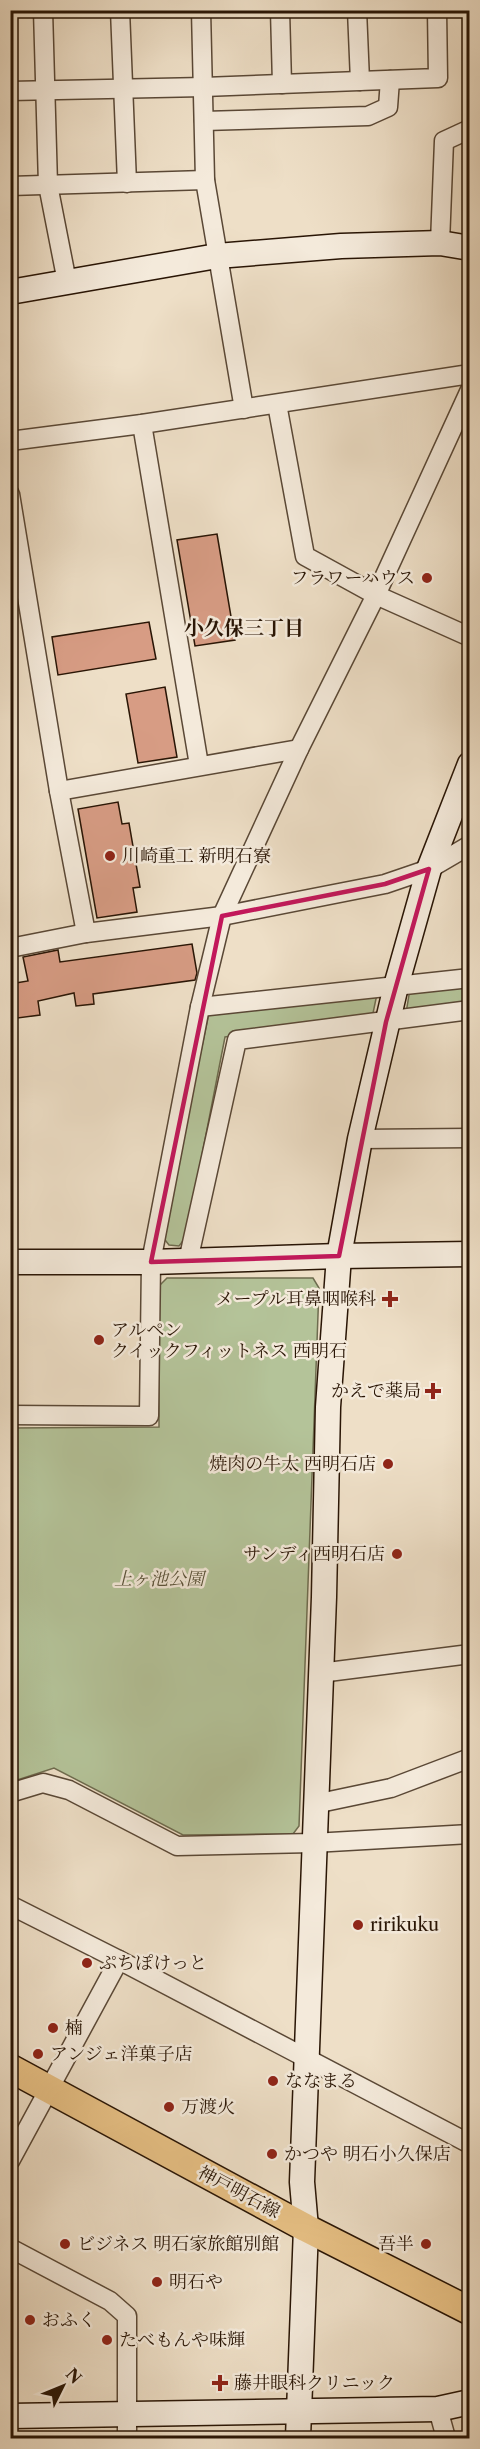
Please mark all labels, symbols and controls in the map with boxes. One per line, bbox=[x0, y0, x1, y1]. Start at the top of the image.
place label: フラワーハウス bbox=[290, 567, 415, 589]
marker: フラワーハウス bbox=[420, 571, 434, 585]
district label: 小久保三丁目 bbox=[184, 616, 304, 640]
place label: 川崎重工 新明石寮 bbox=[122, 845, 271, 867]
marker: 川崎重工 新明石寮 bbox=[103, 849, 117, 863]
place label: メープル耳鼻咽喉科 bbox=[216, 1288, 376, 1310]
marker: メープル耳鼻咽喉科 bbox=[381, 1290, 399, 1308]
place label: アルペン クイックフィットネス 西明石 bbox=[111, 1319, 347, 1362]
marker: アルペン クイックフィットネス 西明石 bbox=[92, 1333, 106, 1347]
place label: かえで薬局 bbox=[331, 1380, 421, 1402]
marker: かえで薬局 bbox=[426, 1384, 440, 1398]
place label: 焼肉の牛太 西明石店 bbox=[209, 1453, 376, 1475]
marker: 焼肉の牛太 西明石店 bbox=[381, 1457, 395, 1471]
place label: サンディ西明石店 bbox=[243, 1543, 385, 1565]
marker: サンディ西明石店 bbox=[390, 1547, 404, 1561]
park label: 上ヶ池公園 bbox=[114, 1568, 207, 1590]
place label: ririkuku bbox=[370, 1914, 439, 1936]
marker: ririkuku bbox=[351, 1918, 365, 1932]
place label: ぷちぽけっと bbox=[99, 1952, 207, 1974]
marker: ぷちぽけっと bbox=[80, 1956, 94, 1970]
place label: 楠 bbox=[65, 2017, 83, 2039]
marker: 楠 bbox=[46, 2021, 60, 2035]
place label: アンジェ洋菓子店 bbox=[50, 2043, 192, 2065]
marker: アンジェ洋菓子店 bbox=[31, 2047, 45, 2061]
place label: ななまる bbox=[285, 2070, 357, 2092]
marker: ななまる bbox=[266, 2074, 280, 2088]
place label: 万渡火 bbox=[181, 2096, 235, 2118]
marker: 万渡火 bbox=[162, 2100, 176, 2114]
place label: かつや 明石小久保店 bbox=[284, 2143, 451, 2165]
marker: かつや 明石小久保店 bbox=[265, 2147, 279, 2161]
street label: 神戸明石線 bbox=[194, 2161, 284, 2223]
place label: ビジネス 明石家旅館別館 bbox=[77, 2233, 279, 2255]
place label: 吾半 bbox=[378, 2233, 414, 2255]
marker: ビジネス 明石家旅館別館 bbox=[58, 2237, 72, 2251]
marker: 吾半 bbox=[419, 2237, 433, 2251]
place label: 明石や bbox=[169, 2271, 223, 2293]
marker: 明石や bbox=[150, 2275, 164, 2289]
place label: おふく bbox=[42, 2309, 96, 2331]
marker: おふく bbox=[23, 2313, 37, 2327]
place label: たべもんや味輝 bbox=[119, 2329, 245, 2351]
marker: たべもんや味輝 bbox=[100, 2333, 114, 2347]
north arrow bbox=[33, 2356, 93, 2416]
text: N bbox=[62, 2364, 86, 2388]
place label: 藤井眼科クリニック bbox=[234, 2372, 395, 2394]
marker: 藤井眼科クリニック bbox=[211, 2374, 229, 2392]

